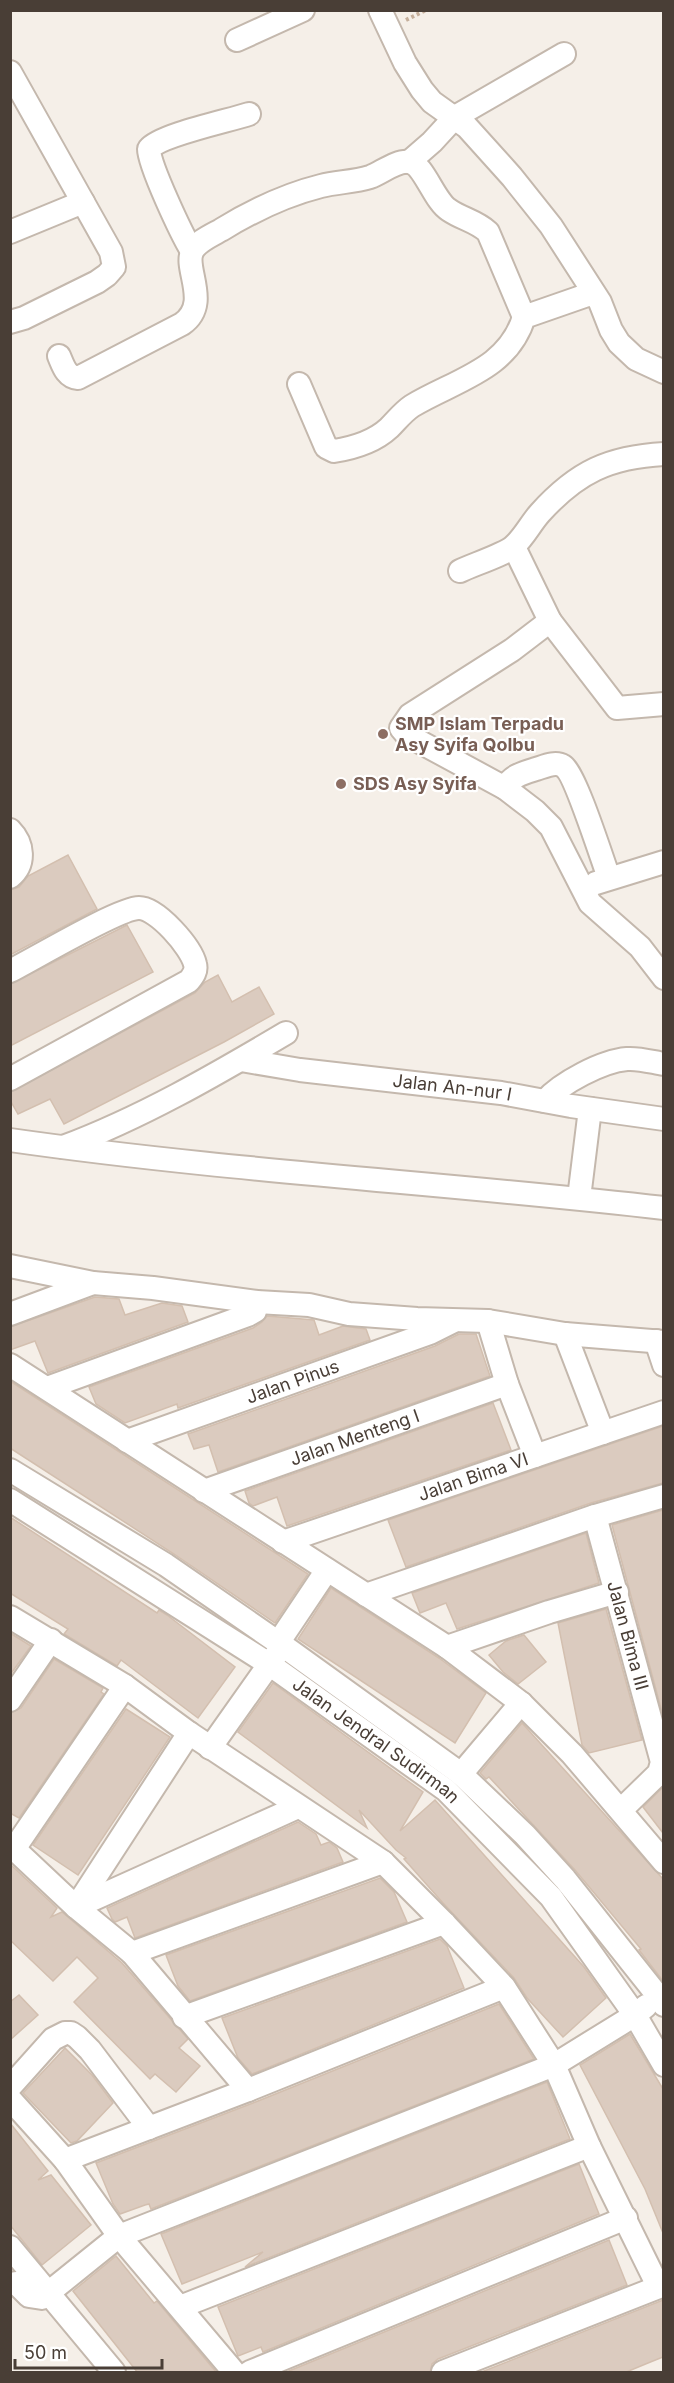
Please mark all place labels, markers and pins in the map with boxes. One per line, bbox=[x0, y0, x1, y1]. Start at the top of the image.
place label: SMP Islam Terpadu Asy Syifa Qolbu bbox=[395, 713, 564, 755]
marker: SMP Islam Terpadu Asy Syifa Qolbu bbox=[376, 727, 390, 741]
place label: SDS Asy Syifa bbox=[353, 773, 477, 794]
marker: SDS Asy Syifa bbox=[334, 777, 348, 791]

